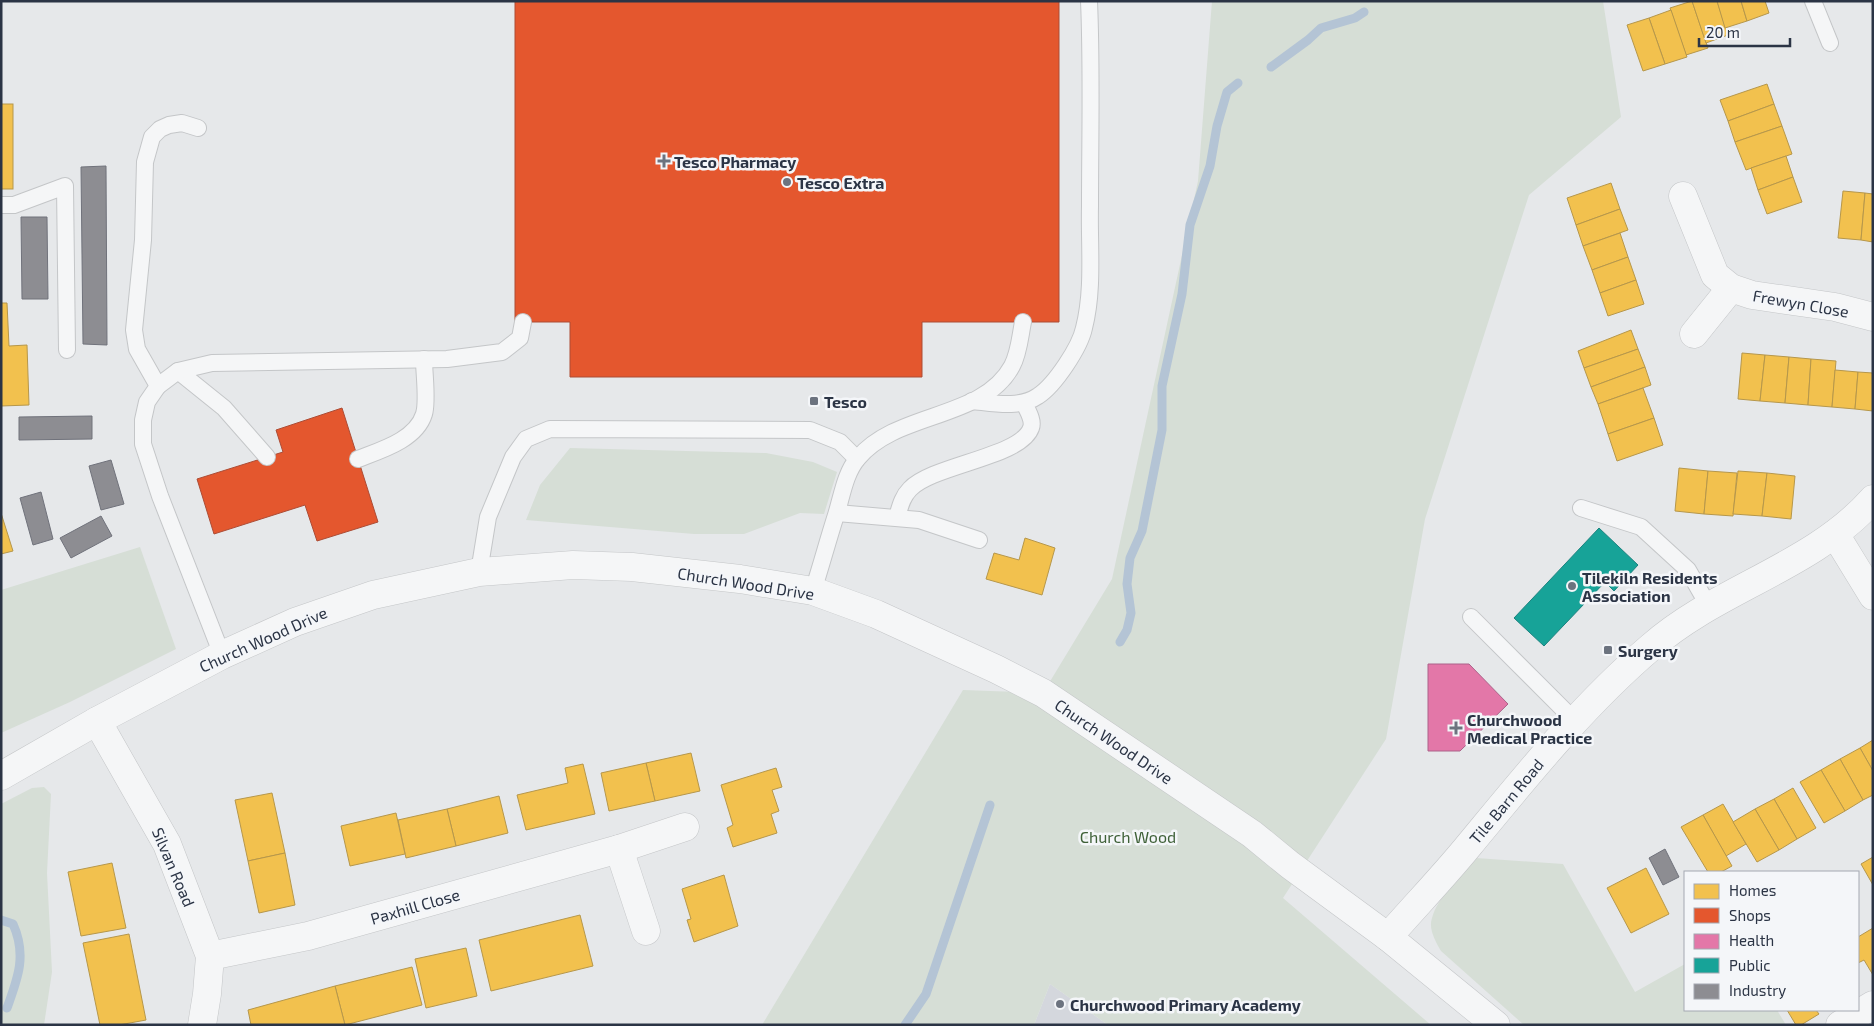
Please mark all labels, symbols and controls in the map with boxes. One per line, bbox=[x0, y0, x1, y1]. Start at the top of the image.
scale bar bbox=[1699, 15, 1790, 47]
text: 20 m bbox=[1706, 23, 1740, 41]
place label: Tesco Pharmacy bbox=[674, 152, 796, 172]
marker: Tesco Pharmacy bbox=[658, 155, 670, 167]
place label: Tesco Extra bbox=[797, 173, 884, 192]
marker: Tesco Extra bbox=[781, 176, 793, 188]
street label: Frewyn Close bbox=[1751, 285, 1851, 321]
place label: Tesco bbox=[824, 392, 867, 411]
marker: Tesco bbox=[808, 395, 820, 407]
street label: Church Wood Drive bbox=[676, 563, 816, 603]
place label: Tilekiln Residents Association bbox=[1582, 568, 1717, 605]
marker: Tilekiln Residents Association bbox=[1566, 580, 1578, 592]
street label: Church Wood Drive bbox=[196, 602, 330, 676]
place label: Surgery bbox=[1618, 641, 1678, 661]
marker: Surgery bbox=[1602, 644, 1614, 656]
street label: Church Wood Drive bbox=[1051, 695, 1177, 787]
place label: Churchwood Medical Practice bbox=[1467, 710, 1592, 747]
marker: Churchwood Medical Practice bbox=[1449, 721, 1463, 735]
street label: Tile Barn Road bbox=[1465, 755, 1547, 847]
street label: Silvan Road bbox=[149, 825, 199, 909]
park label: Church Wood bbox=[1080, 827, 1176, 846]
legend bbox=[1684, 871, 1859, 1011]
text: Homes bbox=[1729, 881, 1776, 899]
street label: Paxhill Close bbox=[368, 884, 462, 928]
text: Shops bbox=[1729, 906, 1771, 924]
text: Health bbox=[1729, 931, 1774, 949]
text: Public bbox=[1729, 956, 1770, 974]
text: Industry bbox=[1729, 981, 1786, 999]
place label: Churchwood Primary Academy bbox=[1070, 995, 1301, 1015]
marker: Churchwood Primary Academy bbox=[1054, 998, 1066, 1010]

